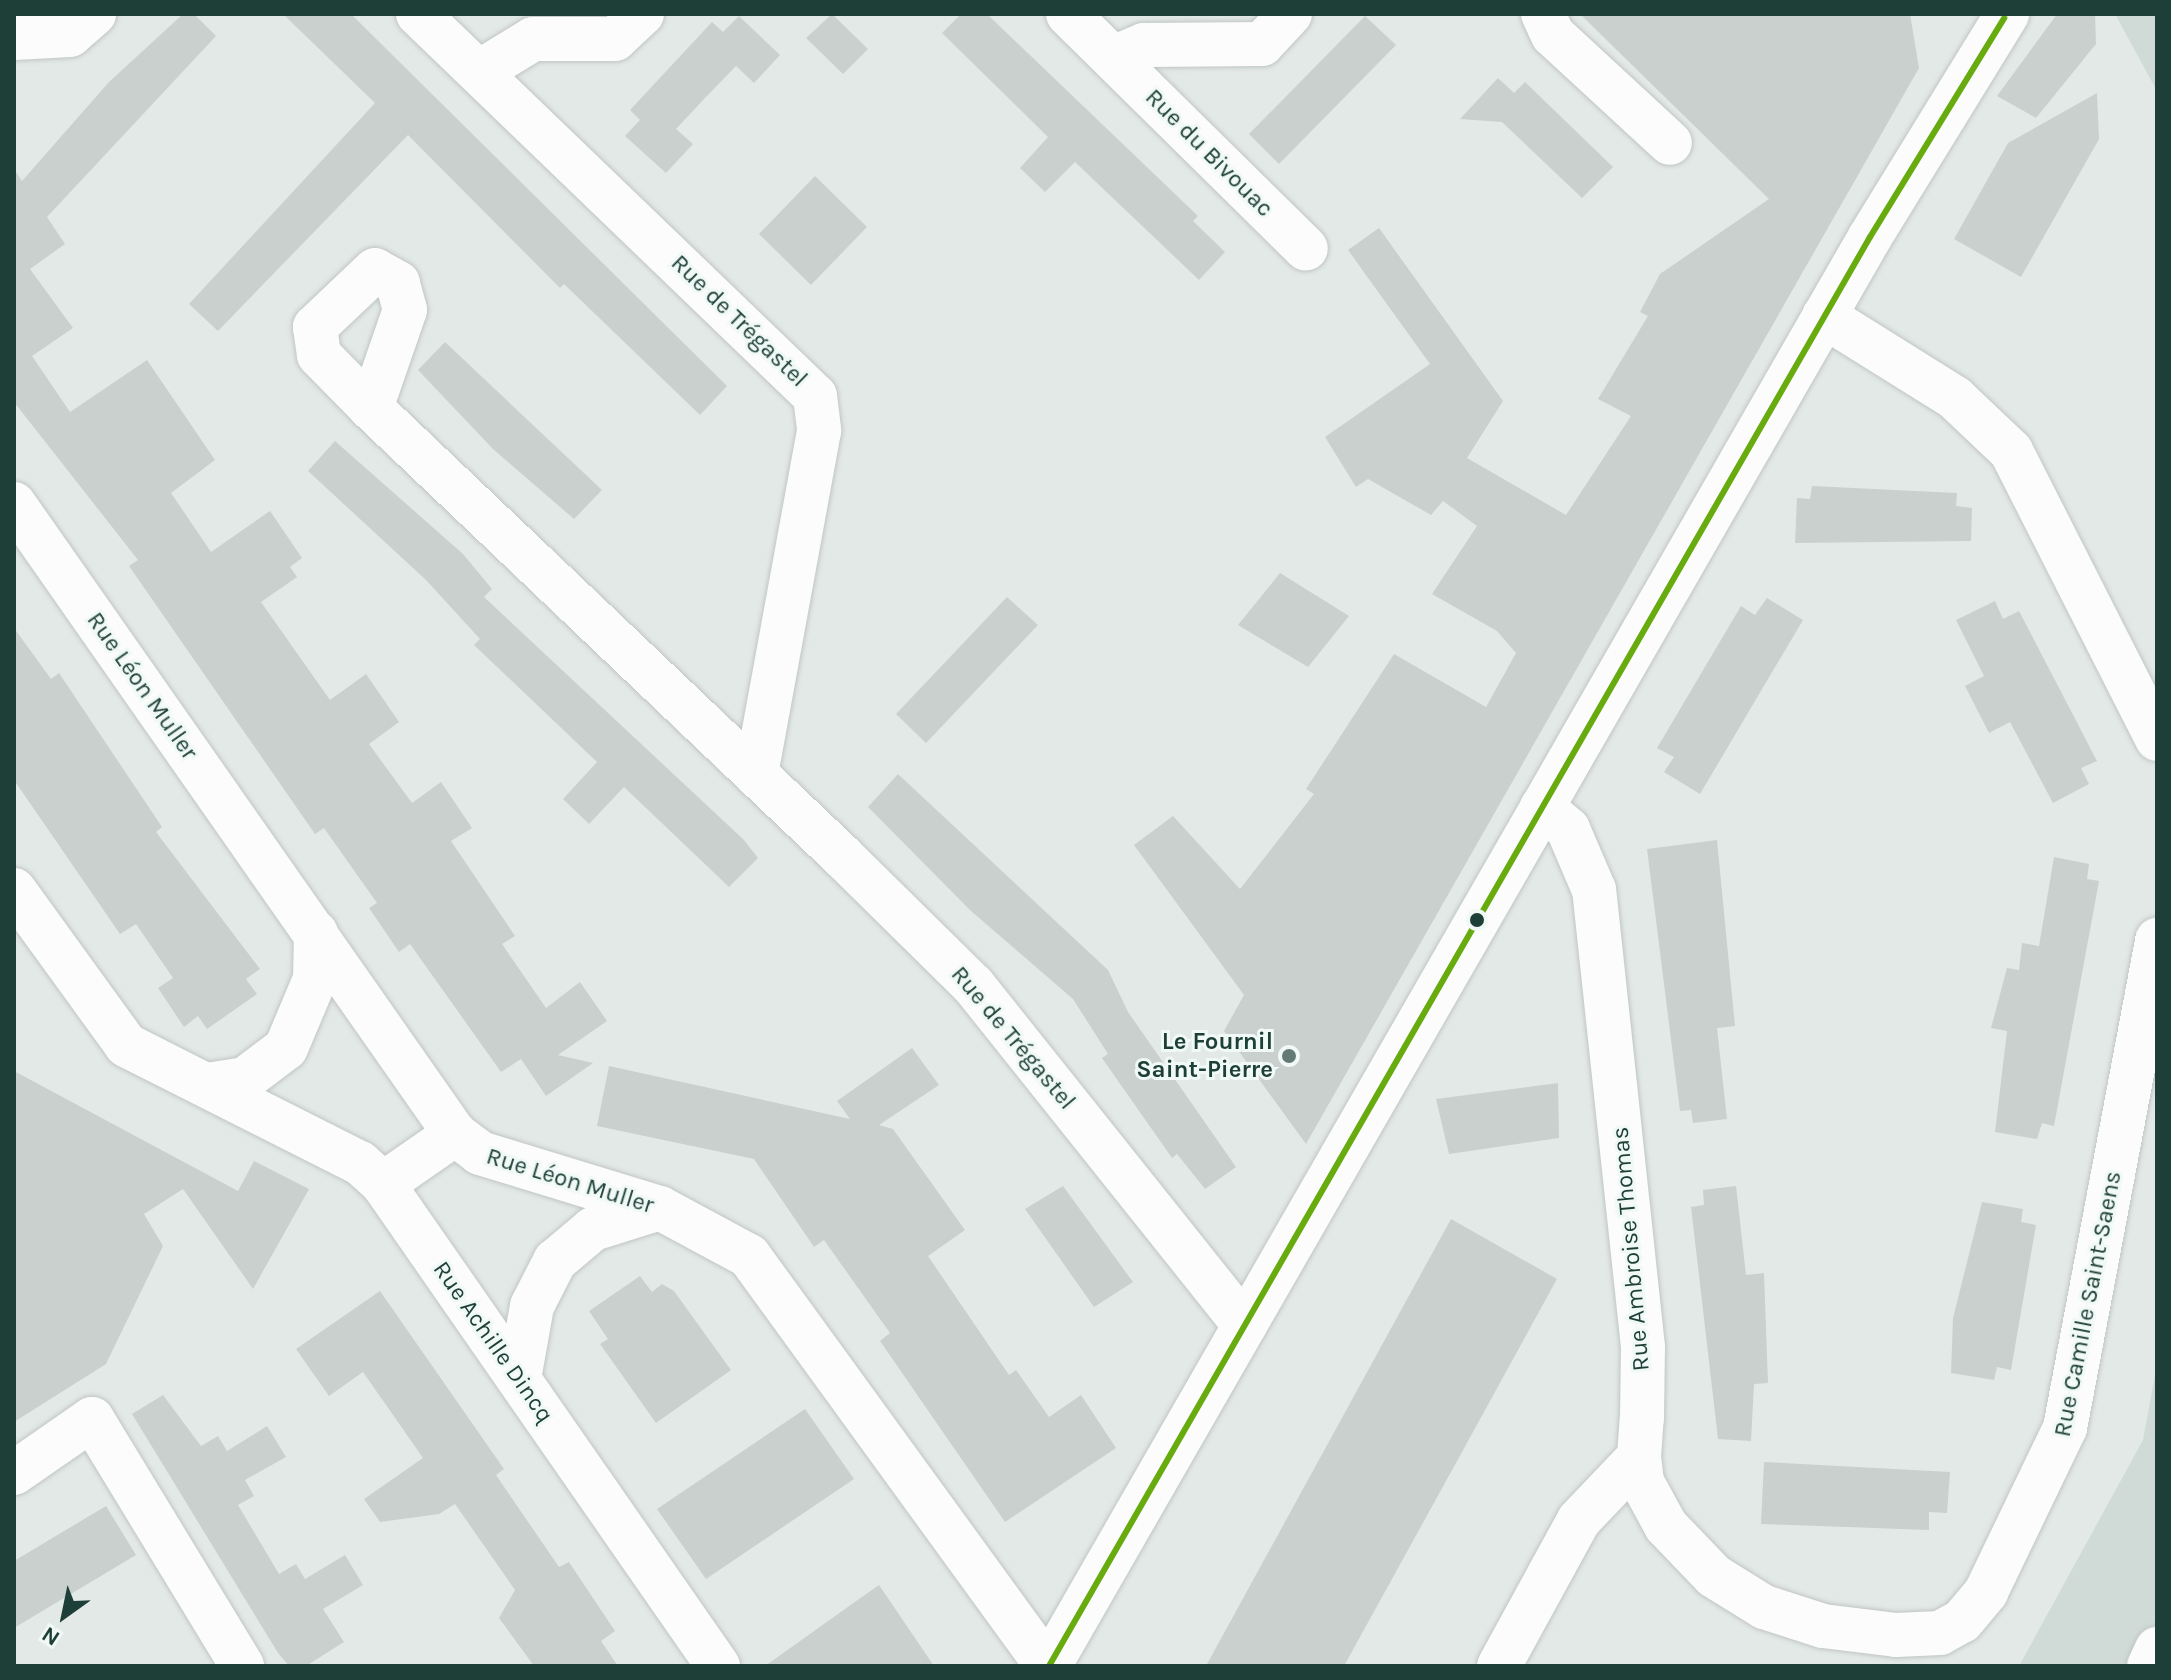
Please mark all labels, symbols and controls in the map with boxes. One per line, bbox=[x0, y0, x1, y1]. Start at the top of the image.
street label: Rue du Bivouac bbox=[1139, 83, 1279, 223]
street label: Rue de Trégastel bbox=[665, 249, 813, 393]
street label: Rue Léon Muller bbox=[80, 607, 204, 765]
unlabelled marker bbox=[1469, 912, 1485, 928]
street label: Rue de Trégastel bbox=[945, 960, 1081, 1116]
place label: Le Fournil Saint-Pierre bbox=[1136, 1028, 1273, 1084]
marker: Le Fournil Saint-Pierre bbox=[1280, 1047, 1298, 1065]
street label: Rue Ambroise Thomas bbox=[1606, 1126, 1656, 1372]
street label: Rue Léon Muller bbox=[483, 1142, 657, 1220]
street label: Rue Camille Saint-Saens bbox=[2048, 1169, 2128, 1439]
street label: Rue Achille Dincq bbox=[427, 1256, 559, 1428]
north arrow bbox=[24, 1576, 104, 1656]
text: N bbox=[37, 1621, 65, 1651]

